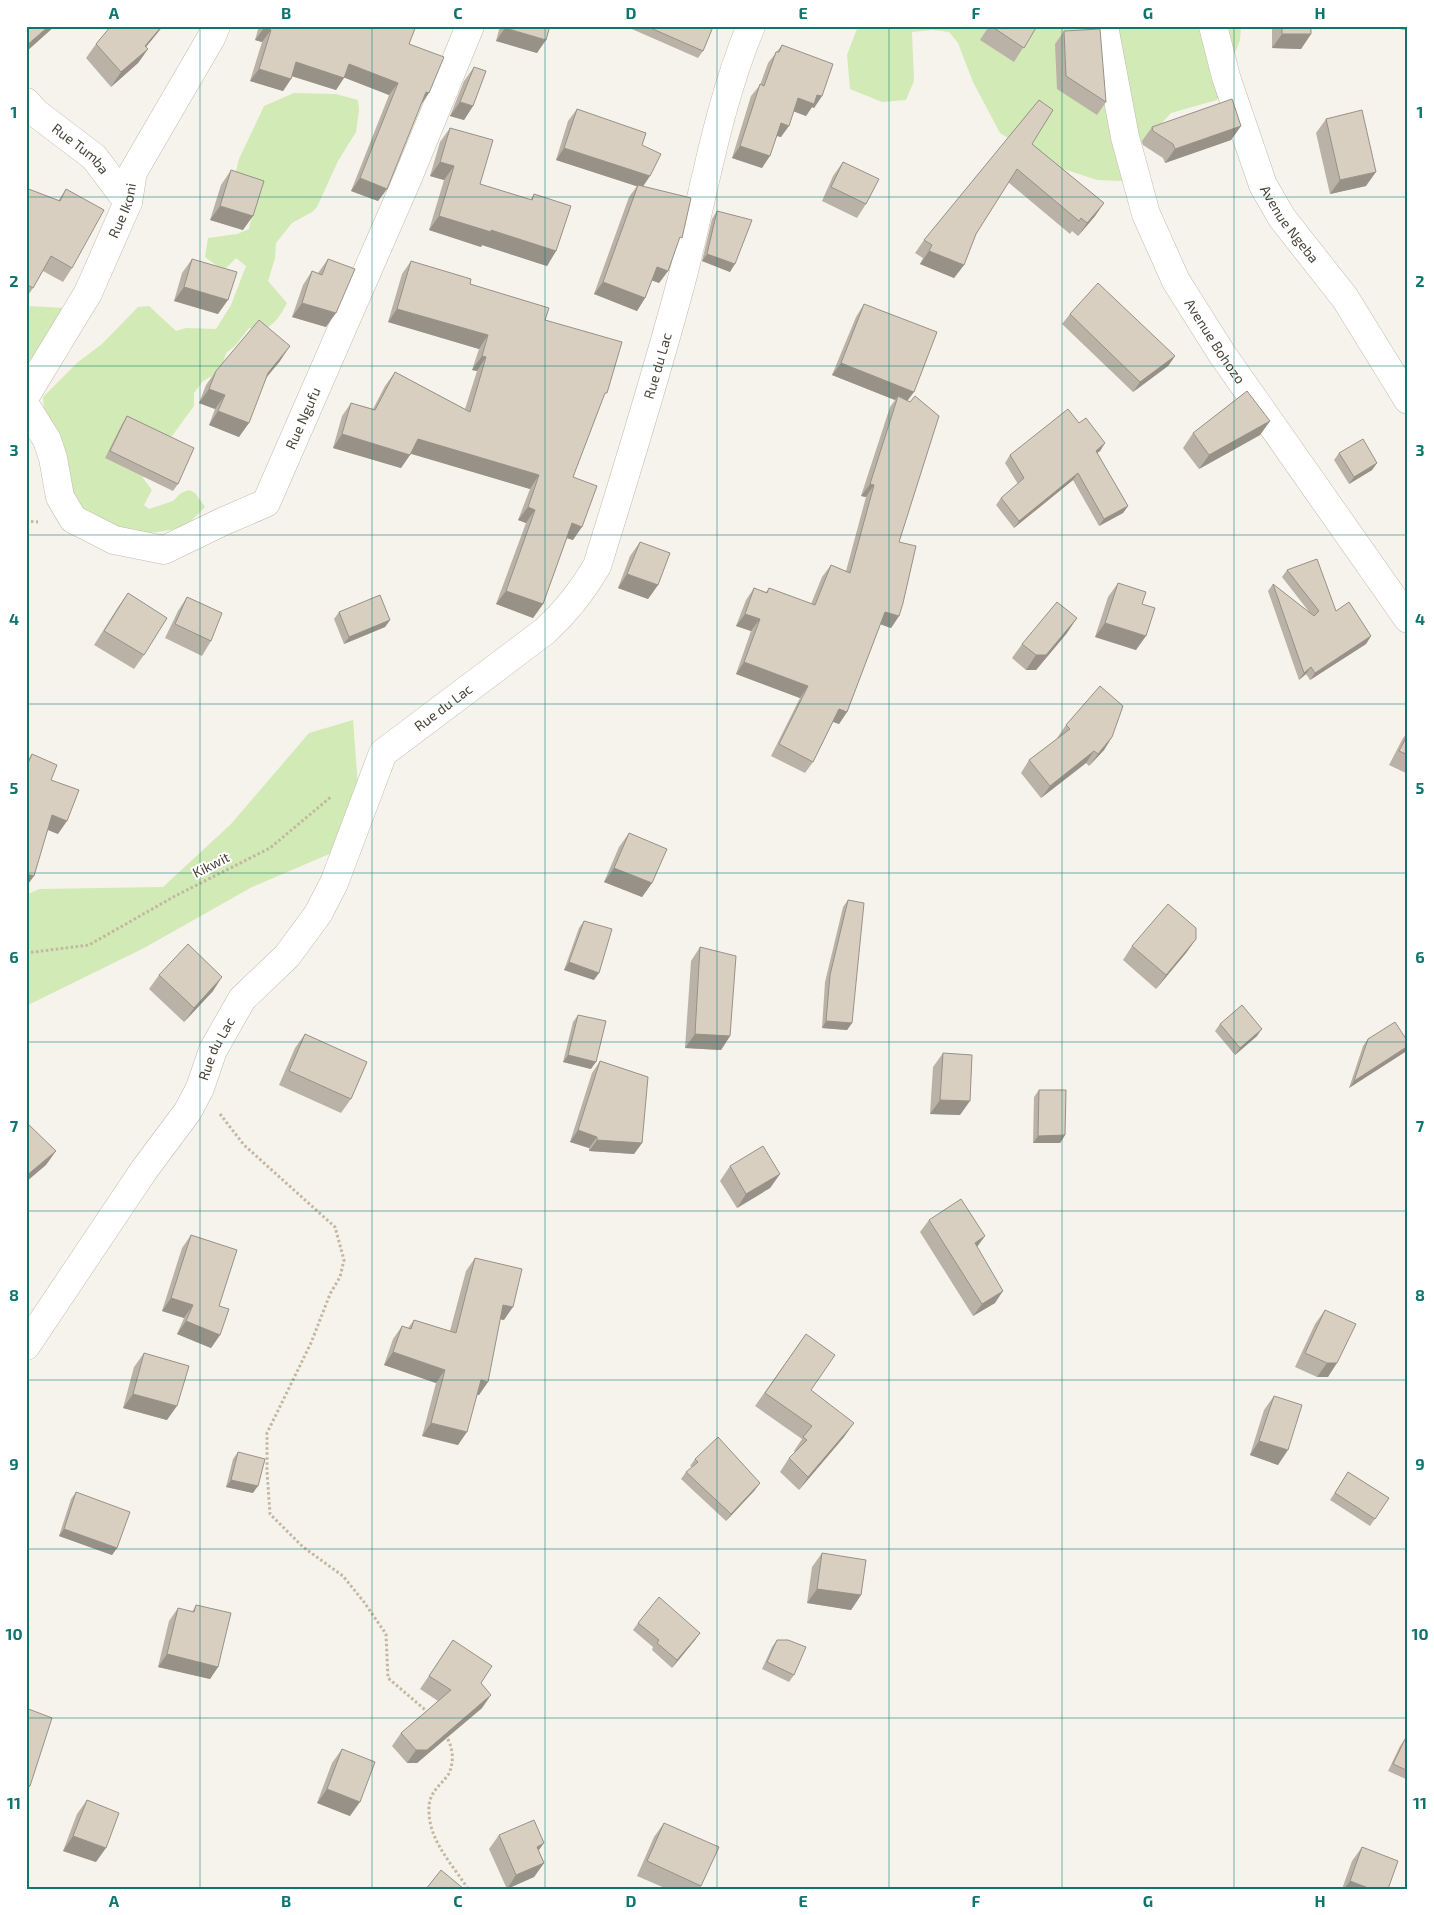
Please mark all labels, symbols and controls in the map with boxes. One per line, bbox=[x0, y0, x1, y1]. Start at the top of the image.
text: A bbox=[109, 3, 120, 22]
text: B bbox=[281, 3, 291, 22]
text: C bbox=[453, 3, 463, 22]
text: D bbox=[626, 3, 637, 22]
text: E bbox=[798, 3, 808, 22]
text: F bbox=[972, 3, 981, 22]
text: G bbox=[1143, 3, 1153, 22]
text: H bbox=[1314, 3, 1326, 22]
text: 1 bbox=[11, 102, 17, 121]
text: 1 bbox=[1417, 102, 1423, 121]
street label: Rue Tumba bbox=[49, 119, 113, 177]
street label: Rue Ikoni bbox=[104, 182, 139, 240]
street label: Avenue Ngeba bbox=[1257, 182, 1323, 266]
text: 2 bbox=[9, 271, 19, 290]
text: 2 bbox=[1415, 271, 1425, 290]
street label: Avenue Bohozo bbox=[1181, 296, 1249, 387]
street label: Rue du Lac bbox=[640, 331, 675, 401]
street label: Rue Ngufu bbox=[281, 384, 324, 452]
text: 3 bbox=[9, 440, 19, 459]
text: 3 bbox=[1415, 440, 1425, 459]
text: 4 bbox=[9, 609, 19, 628]
text: 4 bbox=[1415, 609, 1425, 628]
street label: Rue du Lac bbox=[411, 680, 475, 734]
text: 5 bbox=[10, 778, 19, 797]
text: 5 bbox=[1416, 778, 1425, 797]
street label: Kikwit bbox=[189, 848, 232, 881]
text: 6 bbox=[9, 947, 19, 966]
text: 6 bbox=[1415, 947, 1425, 966]
street label: Rue du Lac bbox=[194, 1014, 238, 1083]
text: 7 bbox=[10, 1116, 19, 1135]
text: 7 bbox=[1416, 1116, 1425, 1135]
text: 8 bbox=[9, 1285, 19, 1304]
text: 8 bbox=[1415, 1285, 1425, 1304]
text: 9 bbox=[9, 1454, 19, 1473]
text: 9 bbox=[1415, 1454, 1425, 1473]
text: 10 bbox=[5, 1624, 23, 1643]
text: 10 bbox=[1411, 1624, 1429, 1643]
text: 11 bbox=[7, 1793, 21, 1812]
text: 11 bbox=[1413, 1793, 1427, 1812]
text: A bbox=[109, 1891, 120, 1910]
text: B bbox=[281, 1891, 291, 1910]
text: C bbox=[453, 1891, 463, 1910]
text: D bbox=[626, 1891, 637, 1910]
text: E bbox=[798, 1891, 808, 1910]
text: F bbox=[972, 1891, 981, 1910]
text: G bbox=[1143, 1891, 1153, 1910]
text: H bbox=[1314, 1891, 1326, 1910]

